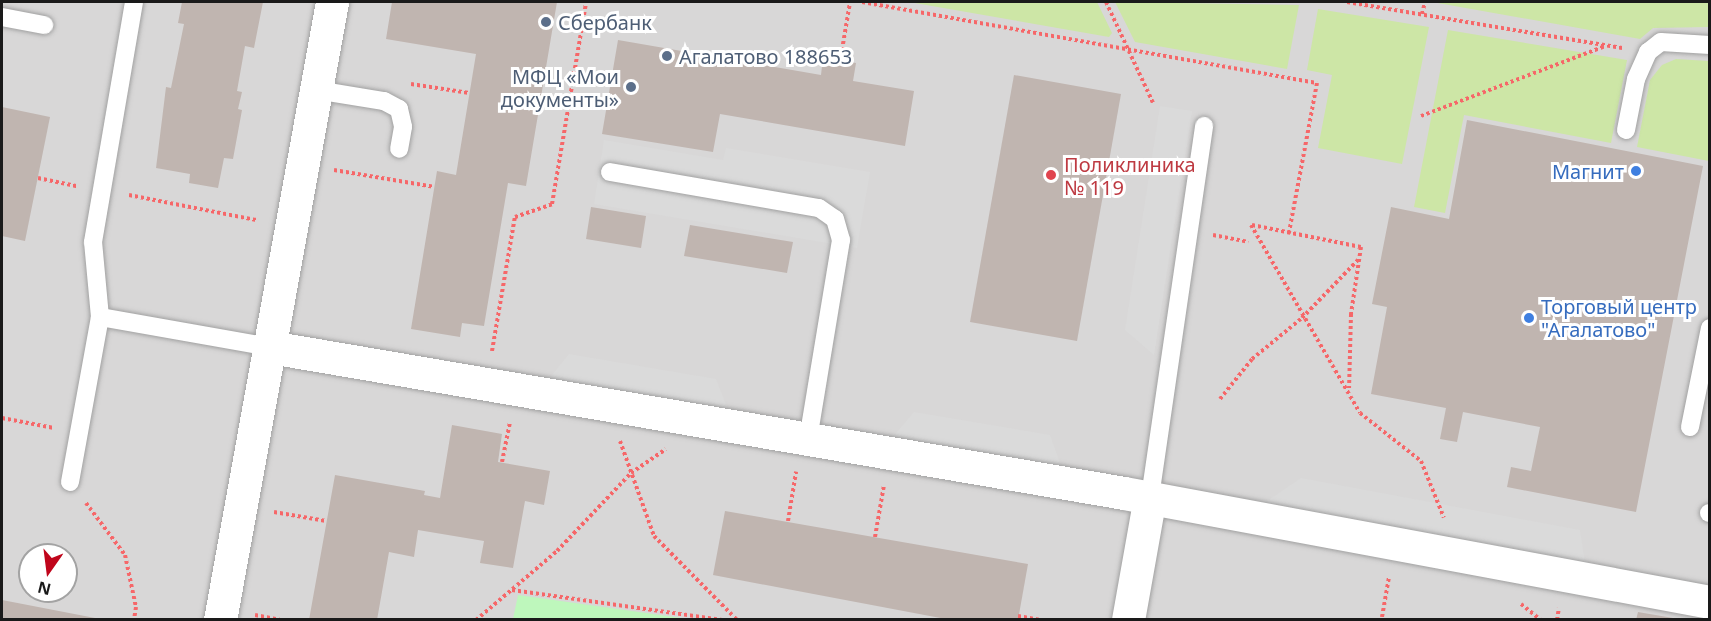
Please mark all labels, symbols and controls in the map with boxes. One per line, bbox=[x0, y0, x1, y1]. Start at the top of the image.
place label: Сбербанк bbox=[558, 10, 652, 34]
marker: Сбербанк bbox=[539, 15, 553, 29]
place label: Агалатово 188653 bbox=[679, 44, 852, 68]
marker: Агалатово 188653 bbox=[660, 49, 674, 63]
place label: МФЦ «Мои документы» bbox=[501, 64, 619, 111]
marker: МФЦ «Мои документы» bbox=[624, 80, 638, 94]
place label: Поликлиника № 119 bbox=[1064, 152, 1196, 199]
place label: Магнит bbox=[1552, 159, 1624, 183]
marker: Магнит bbox=[1629, 164, 1643, 178]
marker: Поликлиника № 119 bbox=[1042, 166, 1060, 184]
place label: Торговый центр "Агалатово" bbox=[1541, 294, 1697, 341]
marker: Торговый центр "Агалатово" bbox=[1522, 311, 1536, 325]
north arrow bbox=[18, 543, 78, 603]
text: N bbox=[35, 576, 53, 601]

